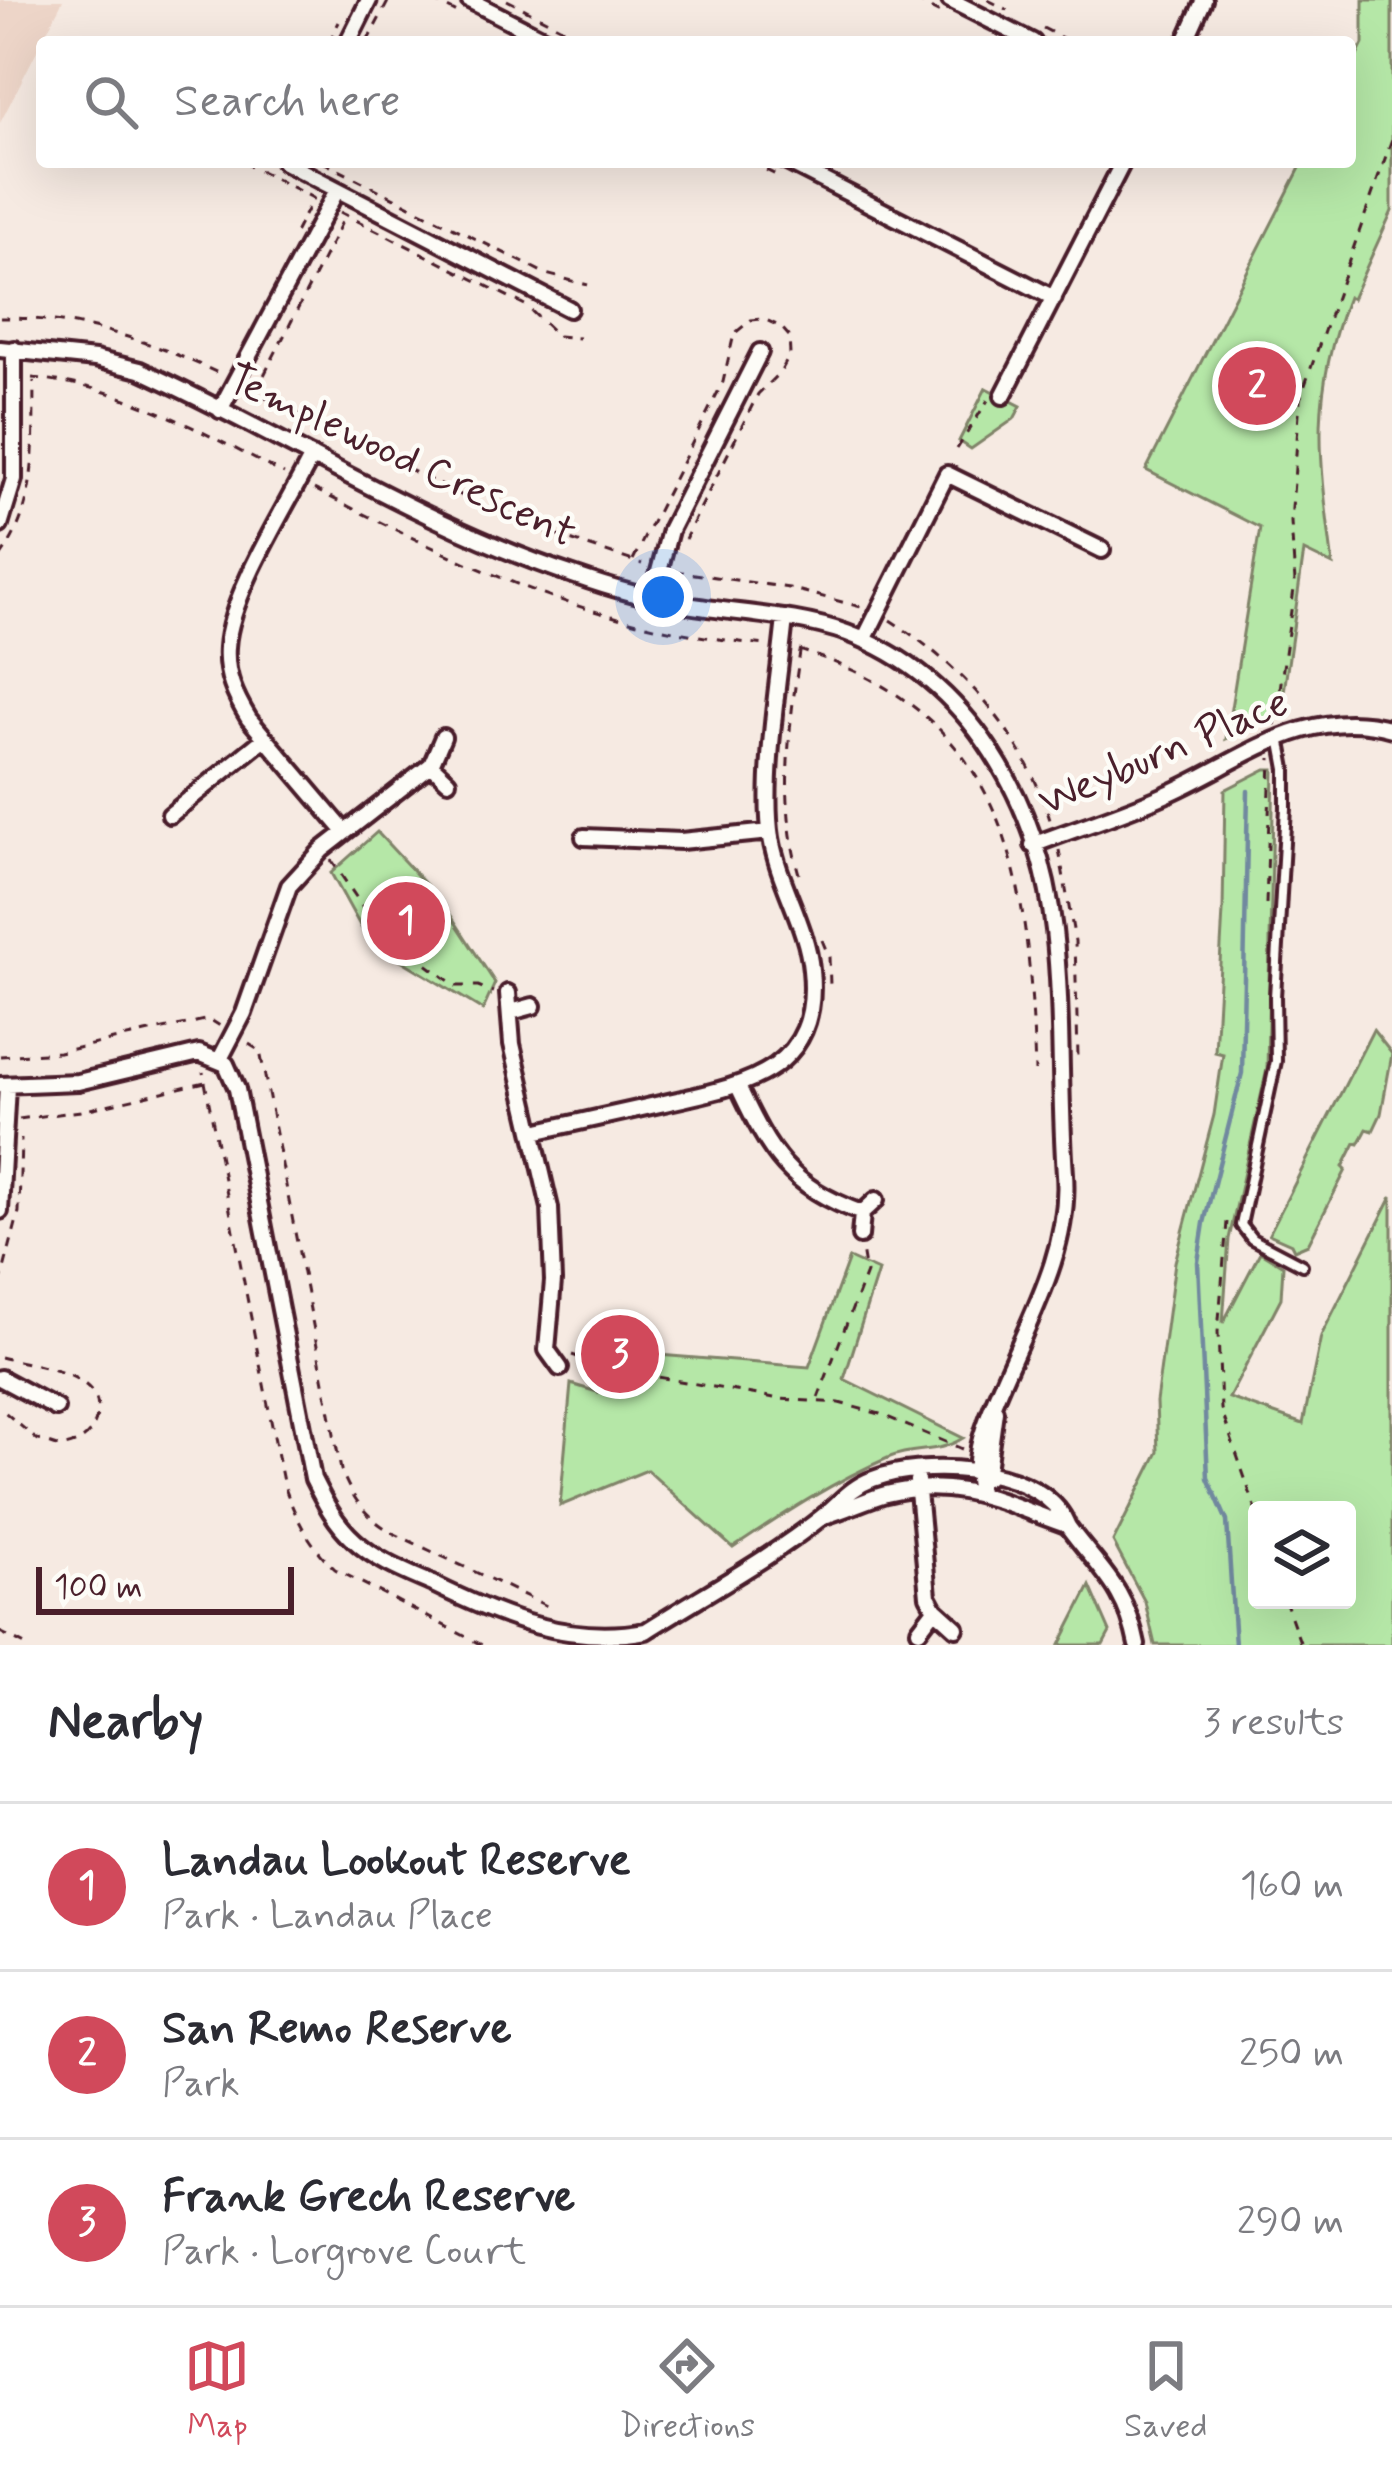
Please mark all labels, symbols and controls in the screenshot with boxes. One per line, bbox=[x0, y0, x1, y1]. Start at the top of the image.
search box bbox=[36, 36, 1356, 168]
icon: search bbox=[78, 69, 144, 135]
text: Search here bbox=[174, 73, 401, 132]
pin: 2 bbox=[1218, 341, 1296, 431]
street label: Templewood Crescent bbox=[218, 352, 584, 562]
your location bbox=[633, 567, 693, 627]
street label: Weyburn Place bbox=[1031, 676, 1297, 830]
pin: 1 bbox=[367, 876, 445, 966]
pin: 3 bbox=[581, 1309, 659, 1399]
map controls bbox=[1248, 1501, 1356, 1609]
button: layers bbox=[1248, 1501, 1356, 1609]
scale bar bbox=[36, 1561, 294, 1614]
text: 100 m bbox=[54, 1566, 143, 1610]
text: Nearby bbox=[48, 1690, 203, 1756]
text: 3 results bbox=[1203, 1698, 1344, 1749]
text: Landau Lookout Reserve bbox=[162, 1832, 631, 1891]
text: 1 bbox=[78, 1861, 96, 1912]
text: 160 m bbox=[1240, 1861, 1344, 1912]
text: Park · Landau Place bbox=[162, 1891, 493, 1942]
text: San Remo Reserve bbox=[162, 2000, 512, 2059]
text: 2 bbox=[77, 2029, 97, 2080]
text: 250 m bbox=[1239, 2029, 1344, 2080]
text: Park bbox=[162, 2059, 240, 2110]
text: Frank Grech Reserve bbox=[162, 2168, 575, 2227]
text: 3 bbox=[78, 2197, 96, 2248]
text: 290 m bbox=[1237, 2197, 1344, 2248]
text: Park · Lorgrove Court bbox=[162, 2227, 526, 2278]
tab: Map bbox=[184, 2333, 250, 2449]
tab: Directions bbox=[619, 2333, 755, 2449]
tab: Saved bbox=[1124, 2333, 1208, 2449]

